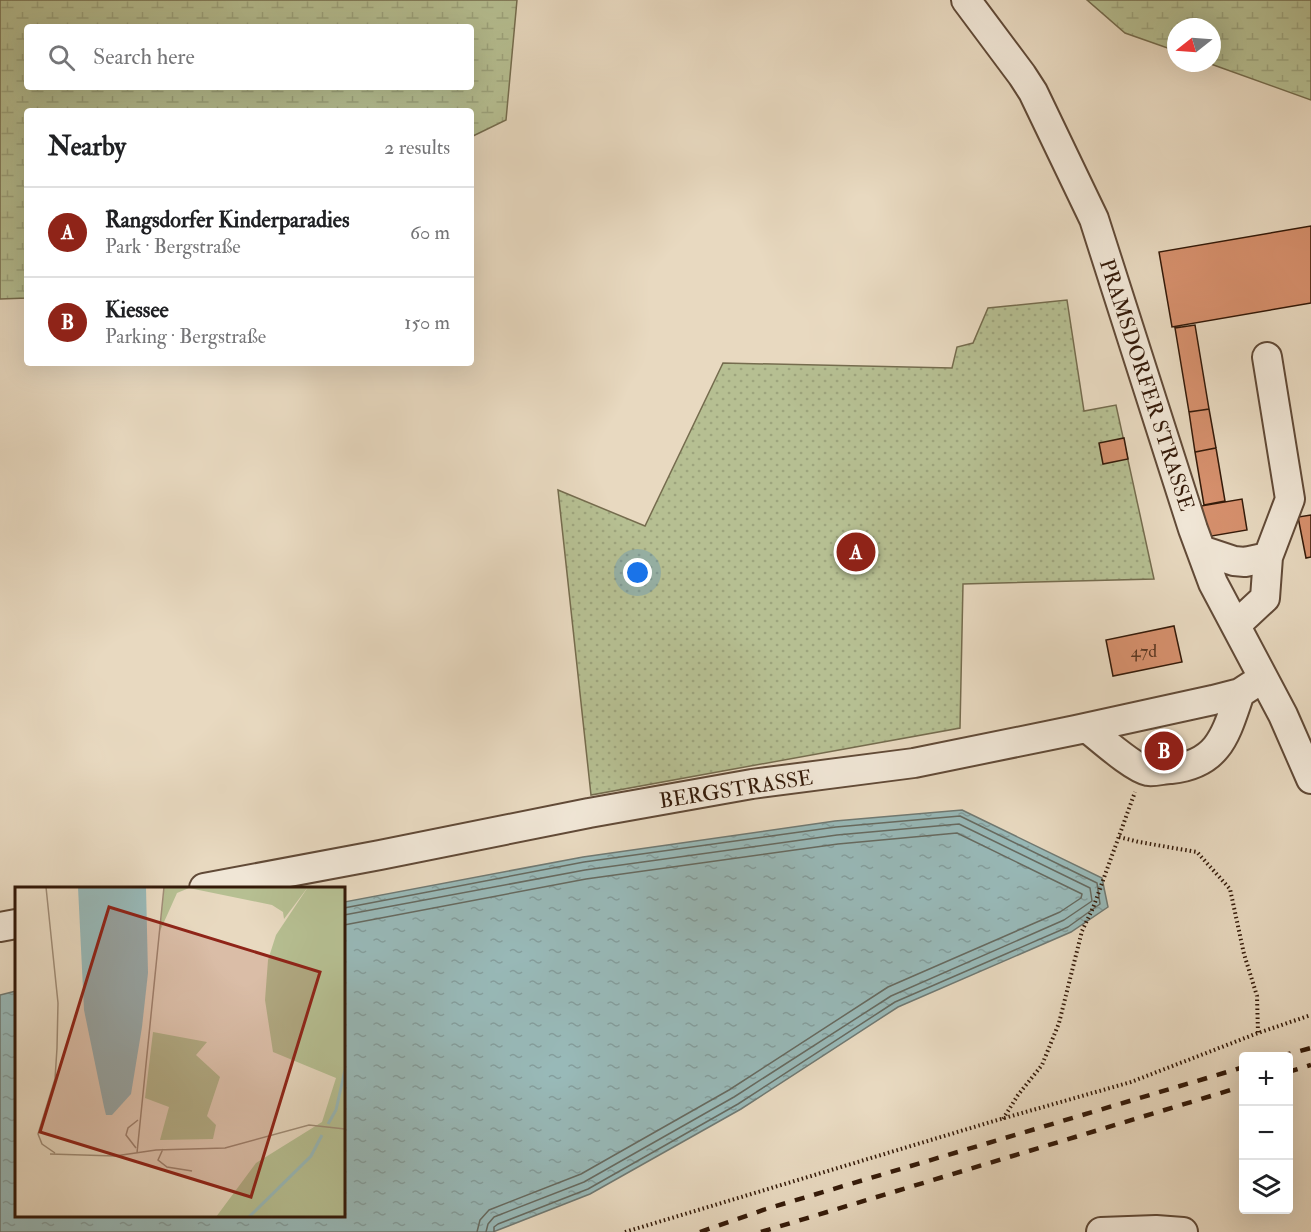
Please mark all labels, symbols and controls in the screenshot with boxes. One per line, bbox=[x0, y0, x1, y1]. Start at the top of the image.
north arrow bbox=[1167, 18, 1221, 72]
search box bbox=[24, 24, 474, 90]
icon: search bbox=[45, 41, 78, 74]
text: Search here bbox=[93, 43, 195, 71]
text: Nearby bbox=[48, 131, 126, 163]
text: 2 results bbox=[384, 135, 450, 160]
text: Rangsdorfer Kinderparadies bbox=[105, 206, 350, 234]
text: A bbox=[61, 220, 74, 245]
text: 60 m bbox=[410, 220, 450, 245]
text: Park · Bergstraße bbox=[105, 234, 241, 259]
street label: PRAMSDORFER STRASSE bbox=[1093, 256, 1200, 515]
text: Kiessee bbox=[105, 296, 169, 324]
text: B bbox=[61, 310, 74, 335]
text: 150 m bbox=[404, 310, 450, 335]
text: Parking · Bergstraße bbox=[105, 324, 266, 349]
pin: A bbox=[836, 530, 876, 574]
your location bbox=[623, 558, 652, 587]
house number: 47d bbox=[1131, 640, 1157, 663]
pin: B bbox=[1144, 728, 1184, 774]
street label: BERGSTRASSE bbox=[657, 764, 815, 815]
inset map bbox=[15, 887, 345, 1217]
map controls bbox=[1239, 1052, 1293, 1214]
button: + bbox=[1239, 1052, 1293, 1106]
button: − bbox=[1239, 1106, 1293, 1160]
button: layers bbox=[1239, 1160, 1293, 1214]

